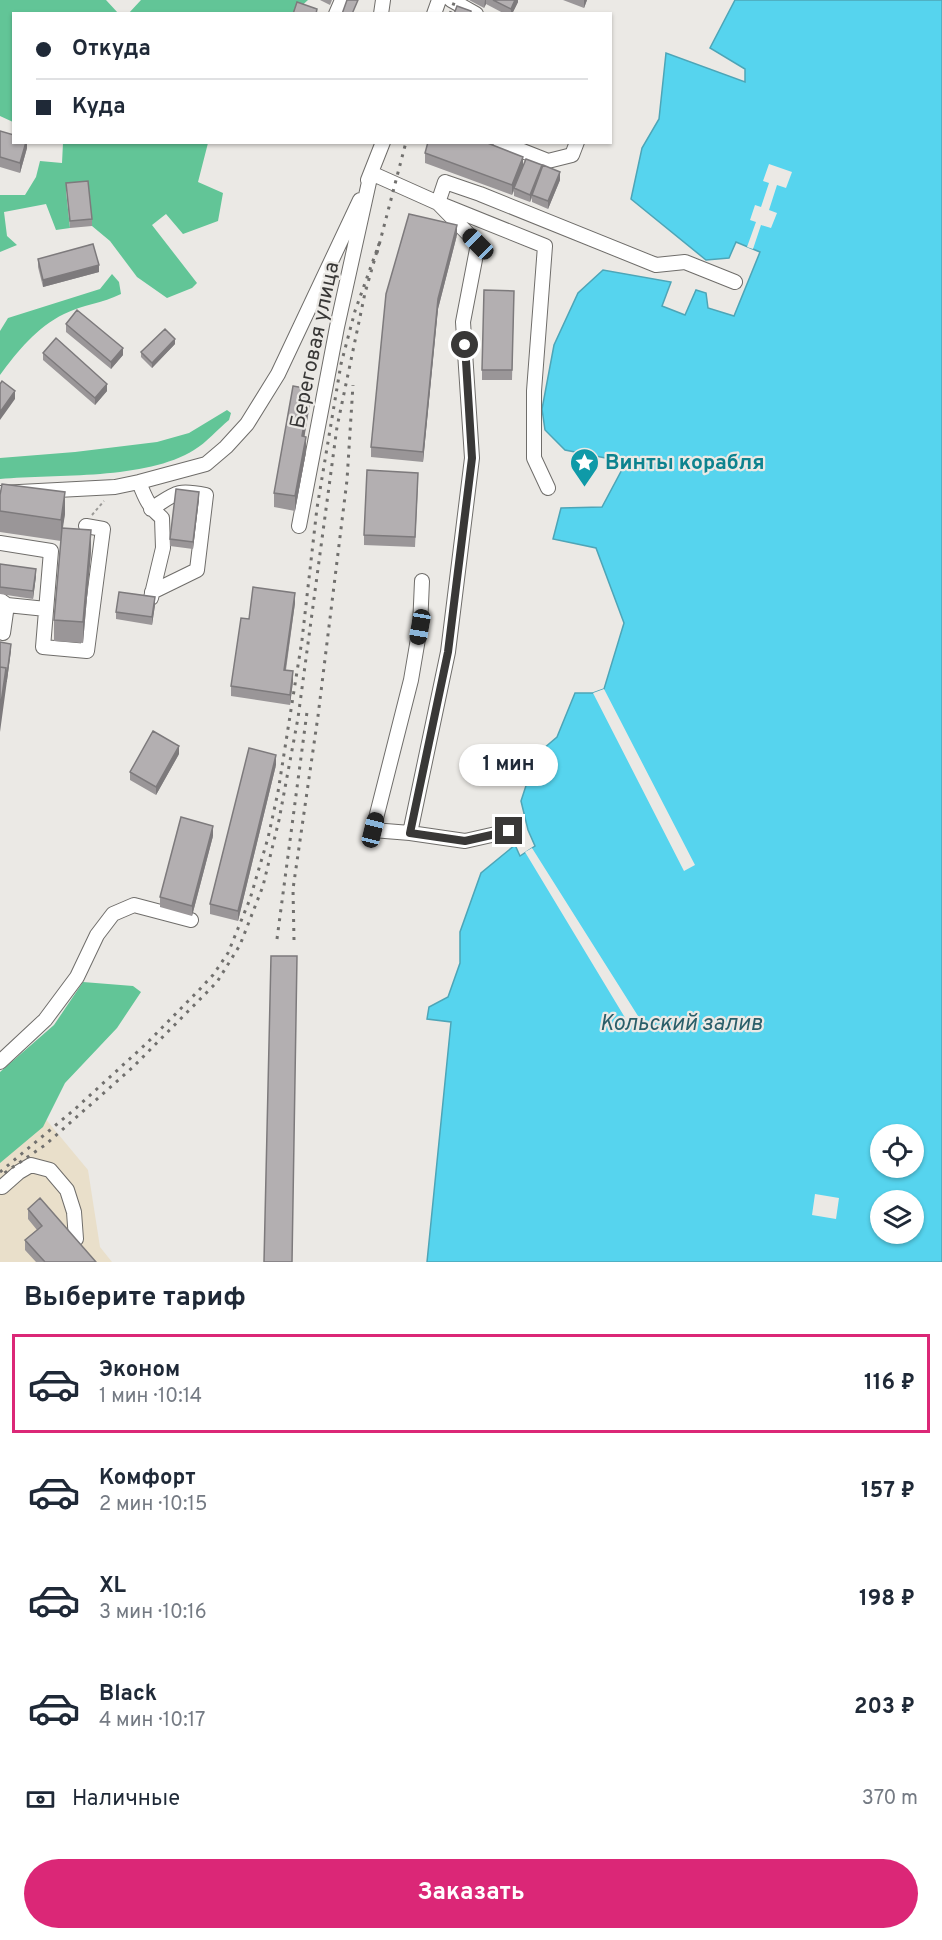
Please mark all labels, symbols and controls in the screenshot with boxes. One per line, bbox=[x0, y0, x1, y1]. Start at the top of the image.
text: Откуда bbox=[72, 36, 151, 63]
text: Куда bbox=[72, 94, 126, 121]
car bbox=[459, 225, 497, 263]
street label: Береговая улица bbox=[285, 260, 346, 431]
route start bbox=[451, 331, 478, 358]
place icon: Винты корабля bbox=[568, 446, 600, 488]
place label: Винты корабля bbox=[605, 450, 764, 477]
car bbox=[408, 608, 432, 646]
callout: 1 мин bbox=[460, 744, 558, 786]
text: 1 мин bbox=[483, 752, 534, 778]
car bbox=[360, 810, 386, 850]
route end bbox=[495, 817, 522, 844]
water label: Кольский залив bbox=[600, 1011, 762, 1038]
map controls bbox=[870, 1124, 924, 1244]
button: locate bbox=[870, 1124, 924, 1178]
button: layers bbox=[870, 1190, 924, 1244]
text: Выберите тариф bbox=[24, 1281, 246, 1315]
icon: car bbox=[27, 1357, 81, 1411]
text: Эконом bbox=[99, 1357, 180, 1384]
text: 116 ₽ bbox=[864, 1370, 915, 1397]
text: 1 мин · 10:14 bbox=[99, 1384, 202, 1410]
icon: car bbox=[27, 1465, 81, 1519]
text: Комфорт bbox=[99, 1465, 196, 1492]
text: 157 ₽ bbox=[861, 1478, 915, 1505]
text: 2 мин · 10:15 bbox=[99, 1492, 207, 1518]
icon: car bbox=[27, 1573, 81, 1627]
text: XL bbox=[99, 1573, 126, 1600]
text: 198 ₽ bbox=[859, 1586, 915, 1613]
text: 3 мин · 10:16 bbox=[99, 1600, 207, 1626]
icon: car bbox=[27, 1681, 81, 1735]
text: Black bbox=[99, 1681, 157, 1708]
text: 203 ₽ bbox=[854, 1694, 915, 1721]
text: 4 мин · 10:17 bbox=[99, 1708, 205, 1734]
icon: cash bbox=[24, 1783, 57, 1816]
text: Наличные bbox=[72, 1786, 180, 1813]
text: 370 m bbox=[862, 1786, 918, 1812]
button: Заказать bbox=[24, 1859, 918, 1928]

